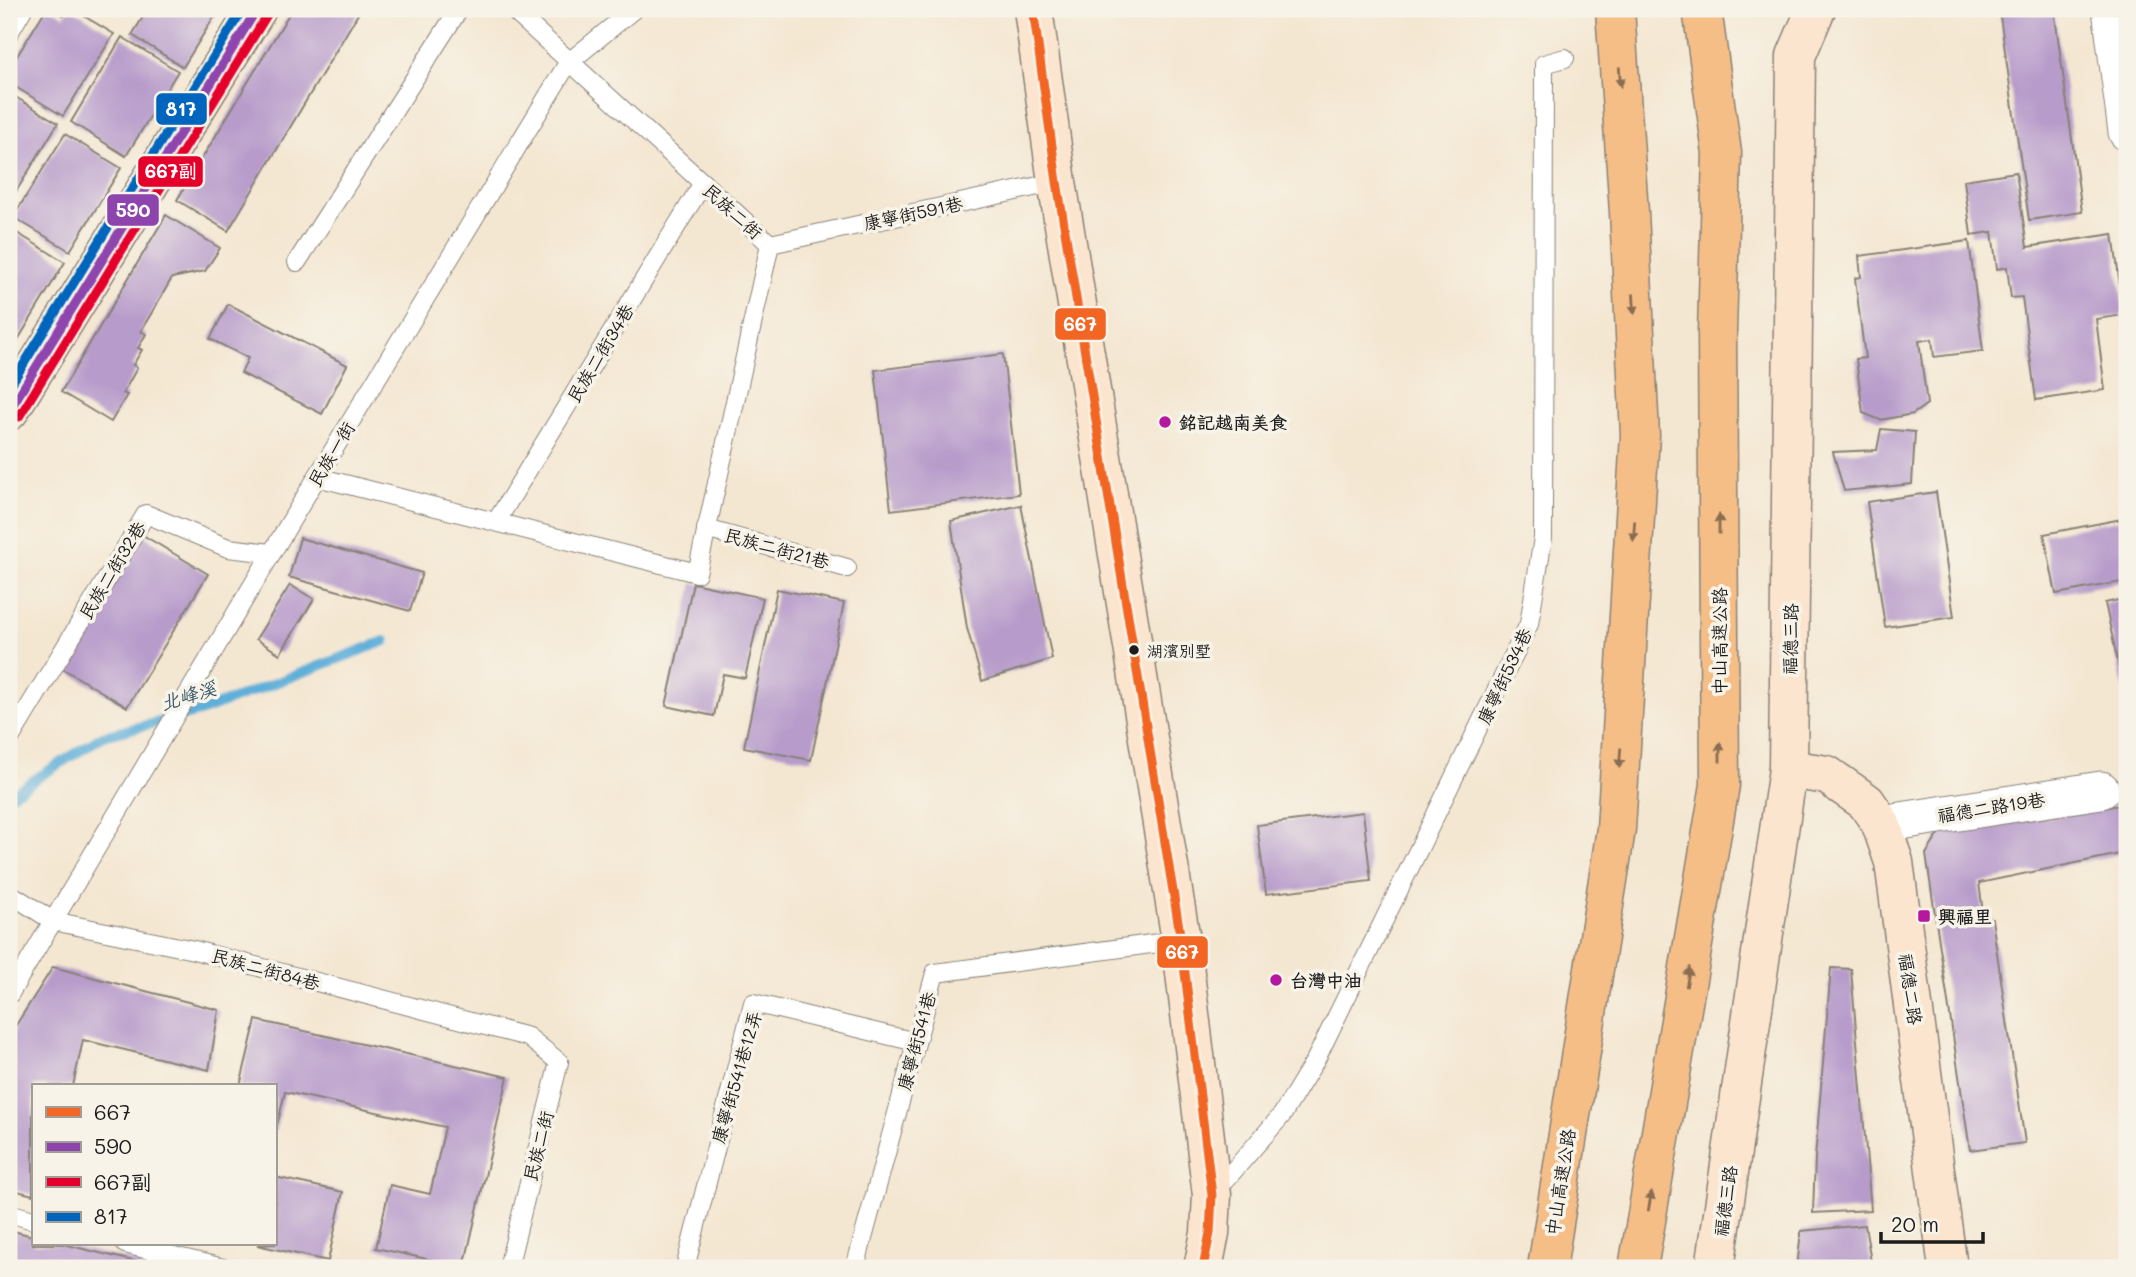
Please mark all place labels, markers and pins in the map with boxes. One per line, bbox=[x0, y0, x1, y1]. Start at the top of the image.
place label: 銘記越南美食 bbox=[1179, 410, 1287, 434]
marker: 銘記越南美食 bbox=[1157, 414, 1173, 430]
place label: 湖濱別墅 bbox=[1147, 640, 1211, 661]
marker: 湖濱別墅 bbox=[1127, 643, 1141, 657]
place label: 興福里 bbox=[1938, 904, 1992, 928]
marker: 興福里 bbox=[1916, 908, 1932, 924]
place label: 台灣中油 bbox=[1290, 968, 1362, 992]
marker: 台灣中油 bbox=[1268, 972, 1284, 988]

